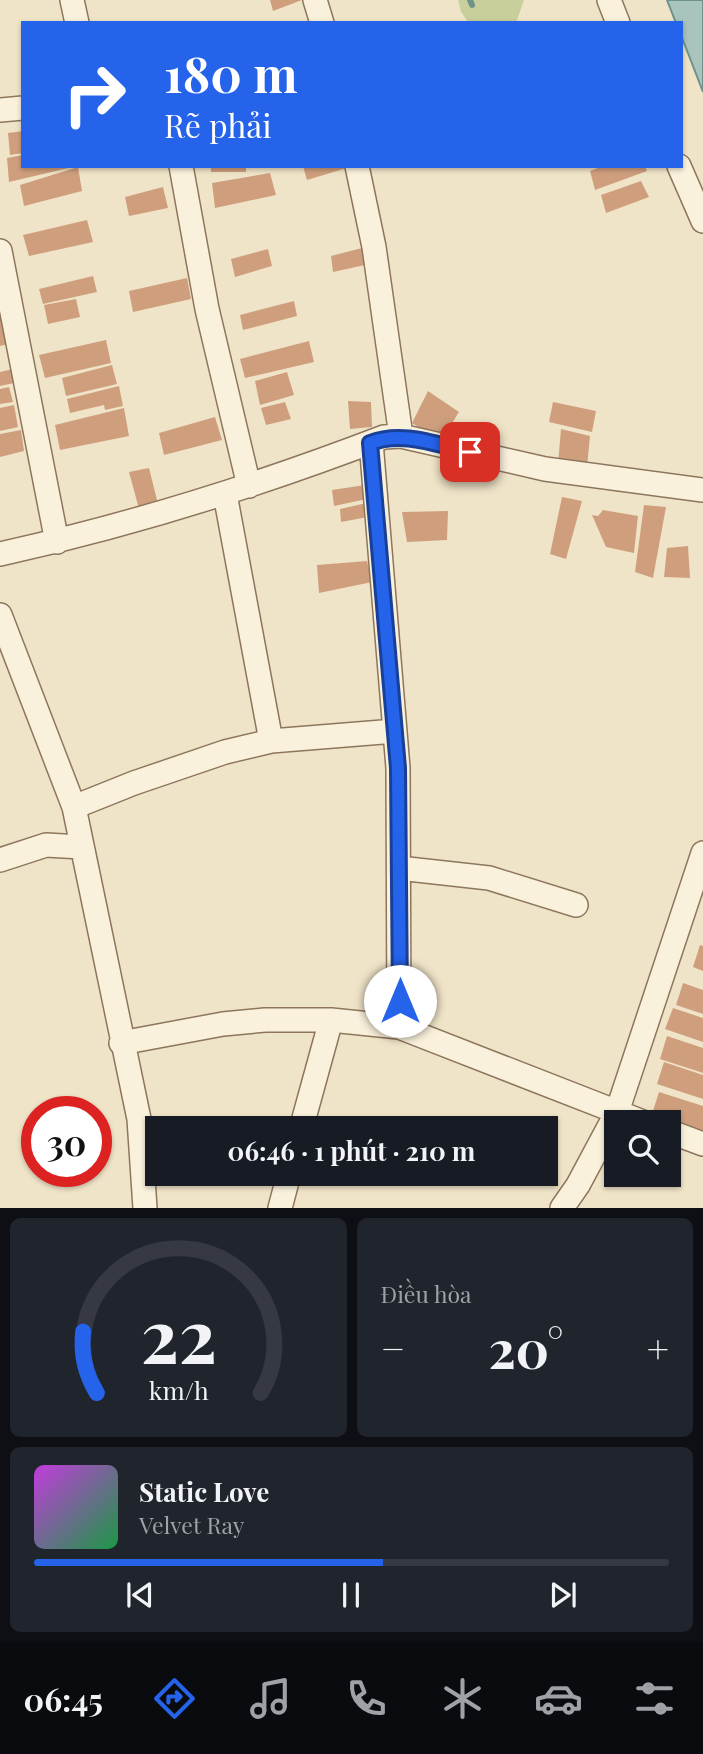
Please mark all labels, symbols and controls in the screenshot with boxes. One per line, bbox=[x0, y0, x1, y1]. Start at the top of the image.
text: 180 m bbox=[164, 40, 298, 105]
icon: right bbox=[49, 49, 140, 140]
text: Rẽ phải bbox=[164, 103, 272, 146]
pin bbox=[440, 422, 500, 482]
icon: arrive bbox=[451, 433, 489, 471]
position arrow bbox=[363, 964, 437, 1038]
speed limit sign: 30 bbox=[21, 1096, 112, 1187]
map controls bbox=[604, 1110, 681, 1187]
button: search bbox=[604, 1110, 681, 1187]
text: 06:46 · 1 phút · 210 m bbox=[228, 1133, 475, 1168]
text: Điều hòa bbox=[381, 1278, 472, 1309]
text: 22 bbox=[140, 1285, 216, 1382]
text: 20° bbox=[488, 1313, 563, 1382]
text: − bbox=[381, 1322, 405, 1373]
text: + bbox=[647, 1322, 669, 1373]
text: km/h bbox=[148, 1373, 209, 1406]
text: Static Love bbox=[139, 1474, 269, 1509]
text: Velvet Ray bbox=[139, 1509, 244, 1540]
icon: previous bbox=[121, 1576, 159, 1614]
icon: pause bbox=[332, 1576, 370, 1614]
icon: next bbox=[544, 1576, 582, 1614]
icon: directions bbox=[150, 1674, 199, 1723]
icon: music bbox=[246, 1674, 295, 1723]
icon: phone bbox=[342, 1674, 391, 1723]
icon: climate bbox=[438, 1674, 487, 1723]
icon: car bbox=[534, 1674, 583, 1723]
icon: filters bbox=[630, 1674, 679, 1723]
text: 06:45 bbox=[24, 1677, 103, 1720]

